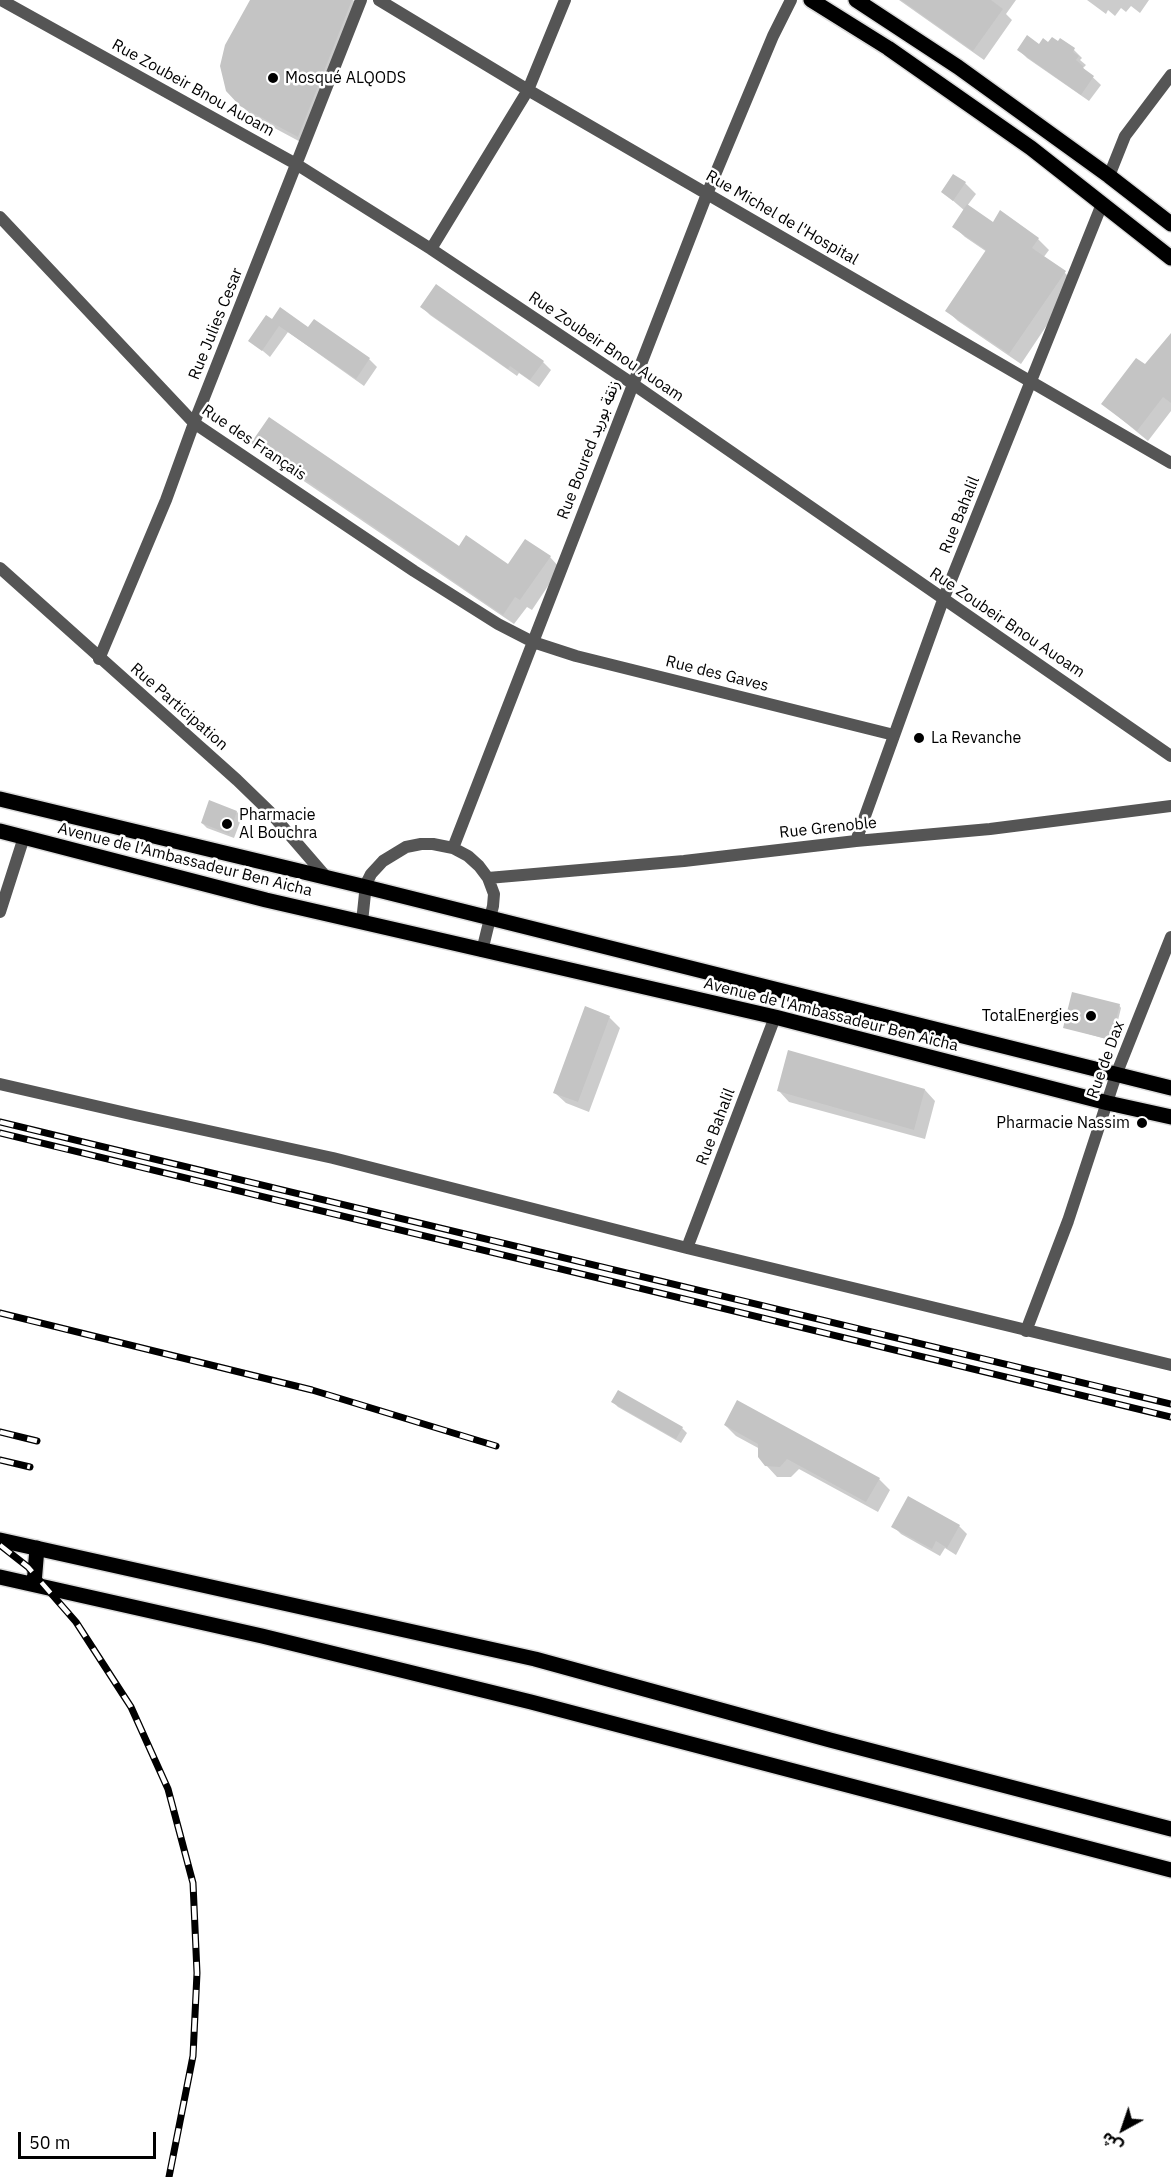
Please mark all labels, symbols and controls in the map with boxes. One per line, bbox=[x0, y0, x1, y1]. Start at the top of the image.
street label: Rue Zoubeir Bnou Auoam bbox=[108, 35, 278, 141]
place label: Mosqué ALQODS bbox=[285, 68, 406, 88]
marker: Mosqué ALQODS bbox=[266, 71, 280, 85]
street label: Rue Michel de l'Hospital bbox=[702, 166, 862, 270]
street label: Rue Julies Cesar bbox=[185, 265, 247, 383]
street label: Rue Zoubeir Bnou Auoam bbox=[525, 288, 687, 406]
street label: Rue Boured زنقة بوريد bbox=[554, 378, 624, 522]
street label: Rue des Français bbox=[198, 401, 310, 485]
street label: Rue Bahalil bbox=[936, 474, 984, 556]
street label: Rue Zoubeir Bnou Auoam bbox=[926, 564, 1088, 682]
street label: Rue des Gaves bbox=[664, 652, 770, 696]
street label: Rue Participation bbox=[126, 659, 232, 755]
place label: La Revanche bbox=[931, 728, 1021, 748]
marker: La Revanche bbox=[912, 731, 926, 745]
place label: Pharmacie Al Bouchra bbox=[239, 805, 317, 843]
street label: Rue Grenoble bbox=[778, 813, 878, 843]
marker: Pharmacie Al Bouchra bbox=[220, 817, 234, 831]
street label: Avenue de l'Ambassadeur Ben Aicha bbox=[56, 819, 314, 901]
street label: Avenue de l'Ambassadeur Ben Aicha bbox=[702, 974, 960, 1056]
place label: TotalEnergies bbox=[982, 1006, 1079, 1026]
marker: TotalEnergies bbox=[1084, 1009, 1098, 1023]
street label: Rue de Dax bbox=[1083, 1019, 1129, 1101]
street label: Rue Bahalil bbox=[692, 1086, 740, 1168]
place label: Pharmacie Nassim bbox=[996, 1113, 1130, 1133]
marker: Pharmacie Nassim bbox=[1135, 1116, 1149, 1130]
north arrow bbox=[1093, 2099, 1153, 2159]
scale bar bbox=[21, 2120, 159, 2158]
text: ش bbox=[1097, 2128, 1126, 2157]
text: 50 m bbox=[29, 2131, 71, 2154]

